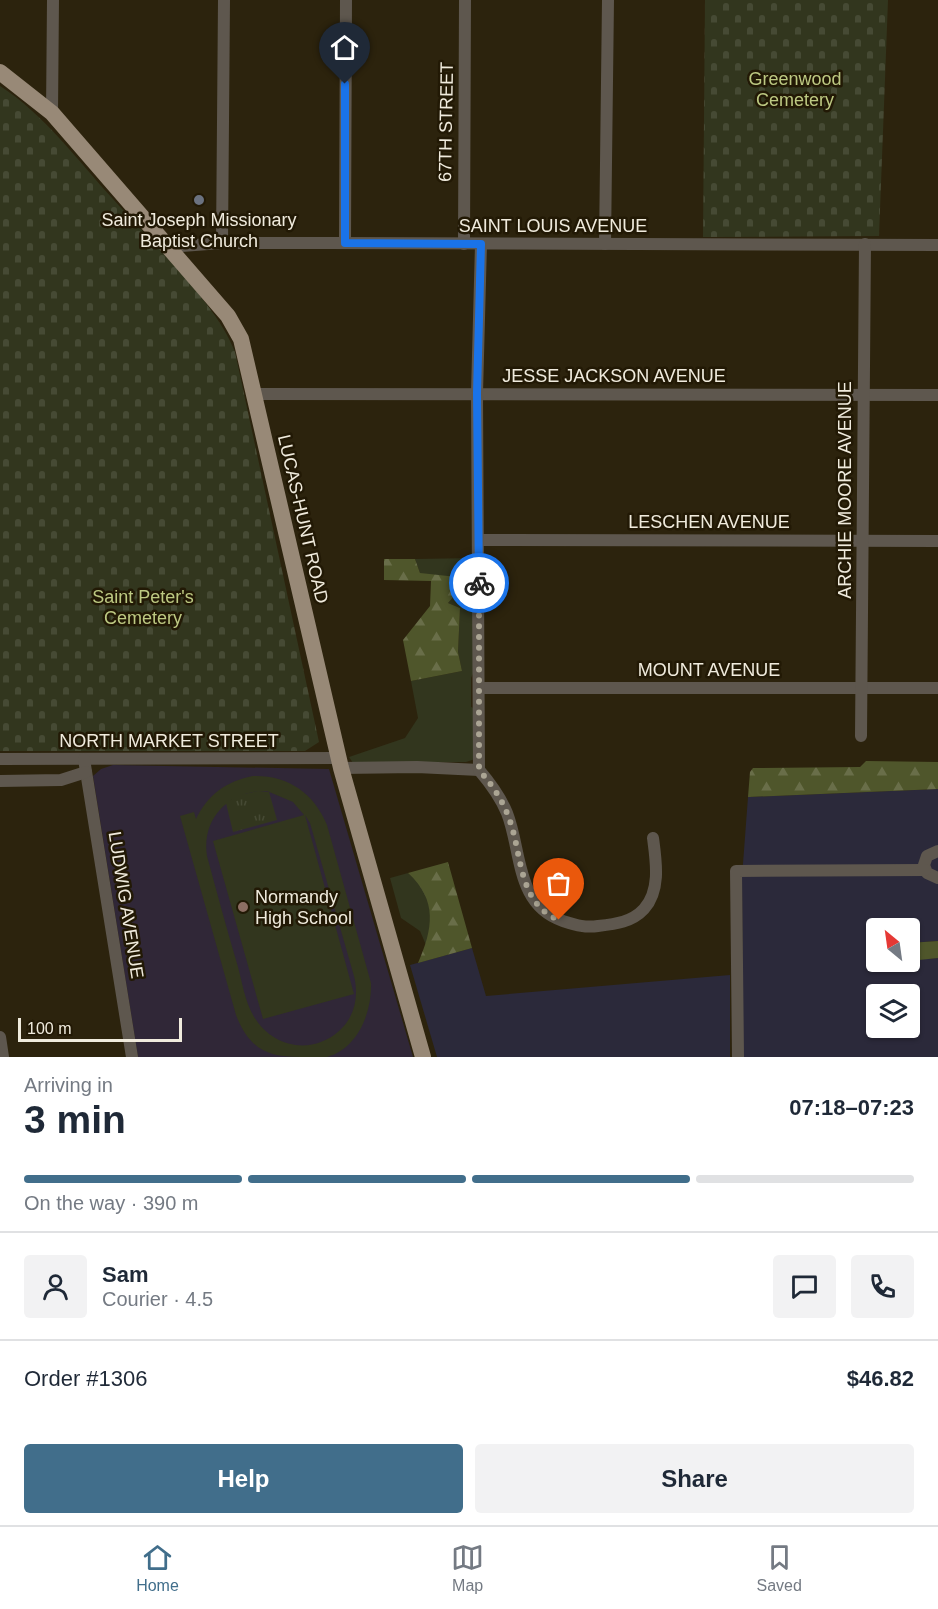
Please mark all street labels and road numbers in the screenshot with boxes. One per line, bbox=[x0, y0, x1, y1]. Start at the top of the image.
street label: 67TH STREET bbox=[435, 62, 457, 182]
street label: SAINT LOUIS AVENUE bbox=[459, 216, 647, 236]
street label: JESSE JACKSON AVENUE bbox=[502, 366, 726, 386]
street label: ARCHIE MOORE AVENUE bbox=[835, 381, 855, 599]
street label: LUCAS-HUNT ROAD bbox=[274, 433, 332, 605]
street label: LESCHEN AVENUE bbox=[628, 512, 790, 532]
street label: MOUNT AVENUE bbox=[638, 660, 780, 680]
street label: NORTH MARKET STREET bbox=[59, 731, 279, 751]
street label: LUDWIG AVENUE bbox=[104, 830, 148, 980]

